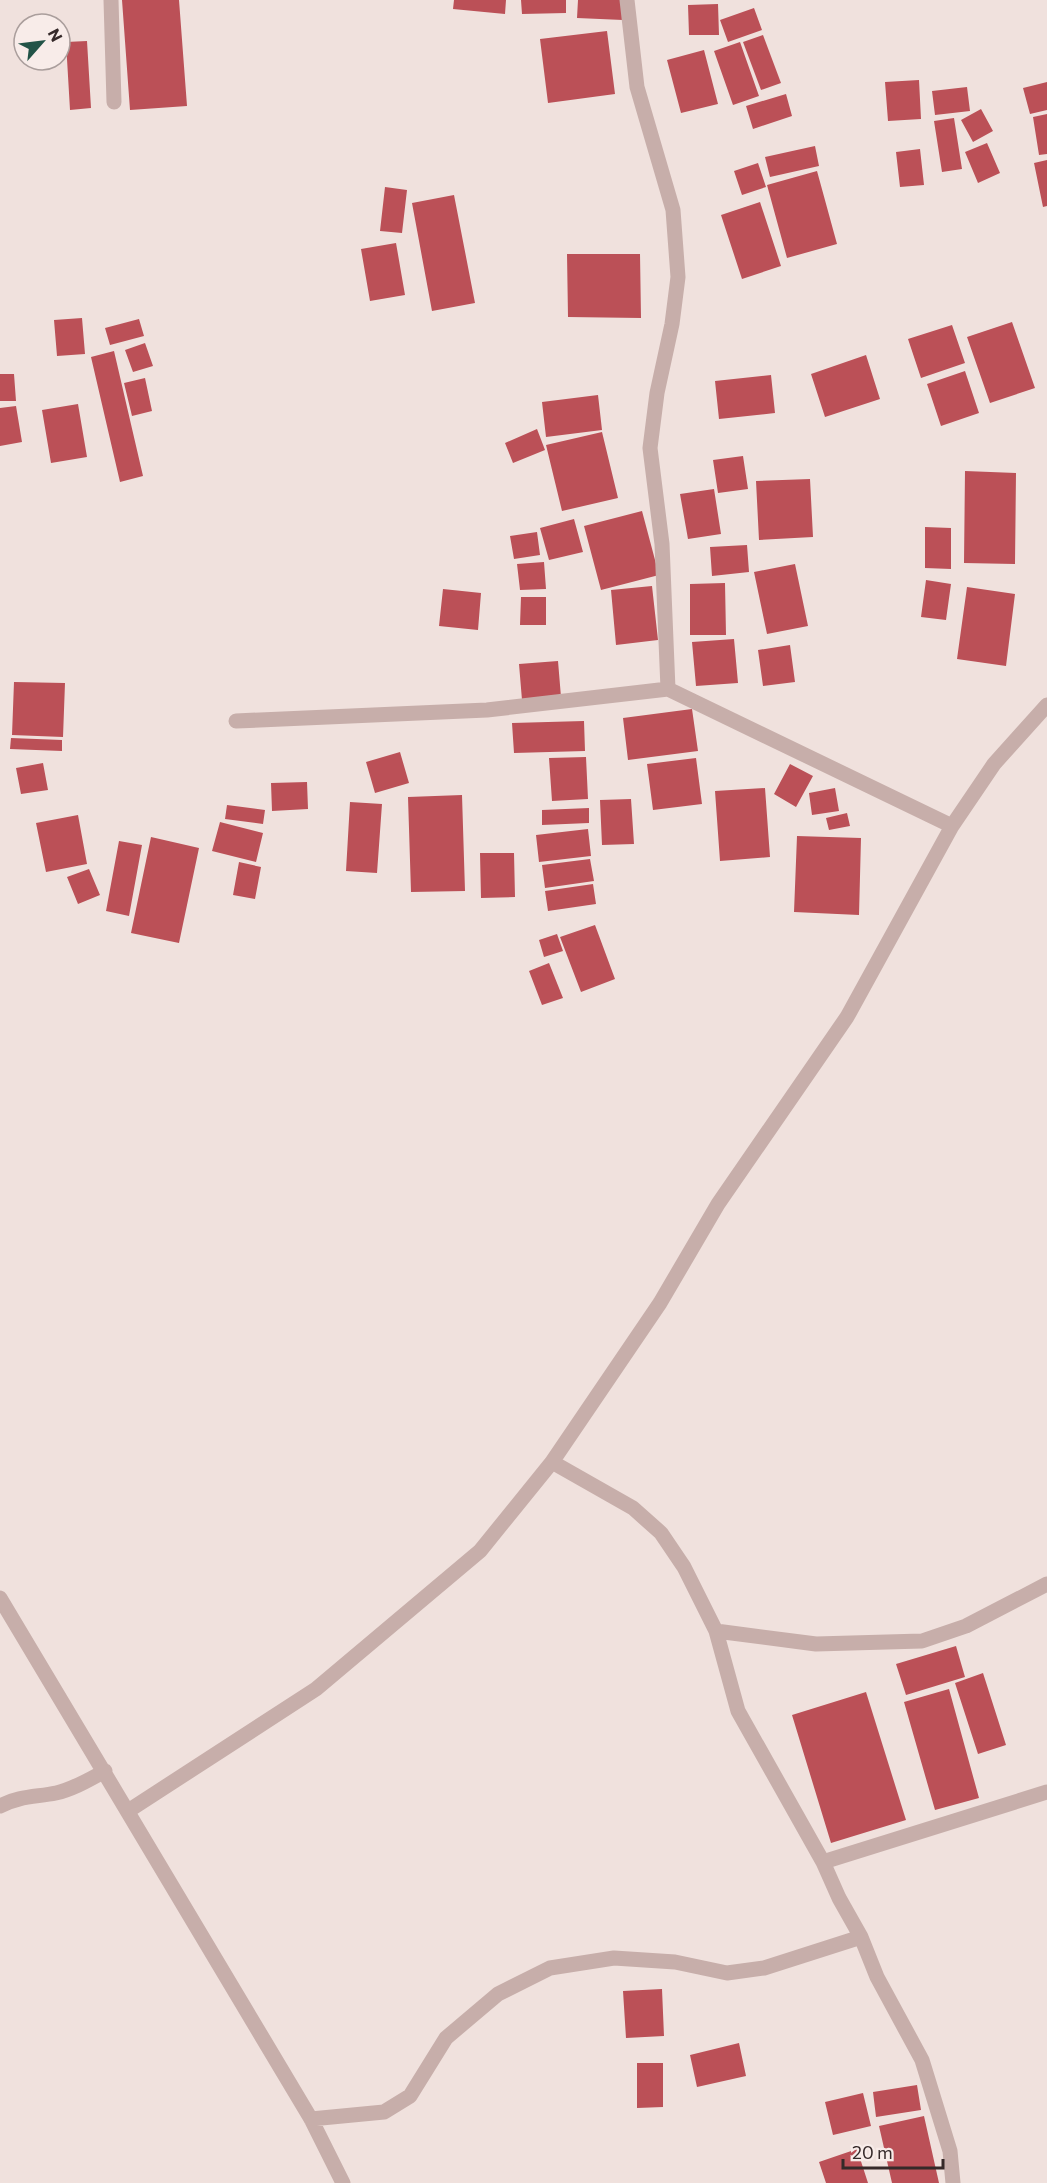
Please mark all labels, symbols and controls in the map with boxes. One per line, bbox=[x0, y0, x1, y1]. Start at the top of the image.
north arrow bbox=[12, 12, 72, 72]
text: N bbox=[44, 25, 67, 44]
scale bar bbox=[843, 2132, 944, 2170]
text: 20 m bbox=[852, 2141, 893, 2163]

